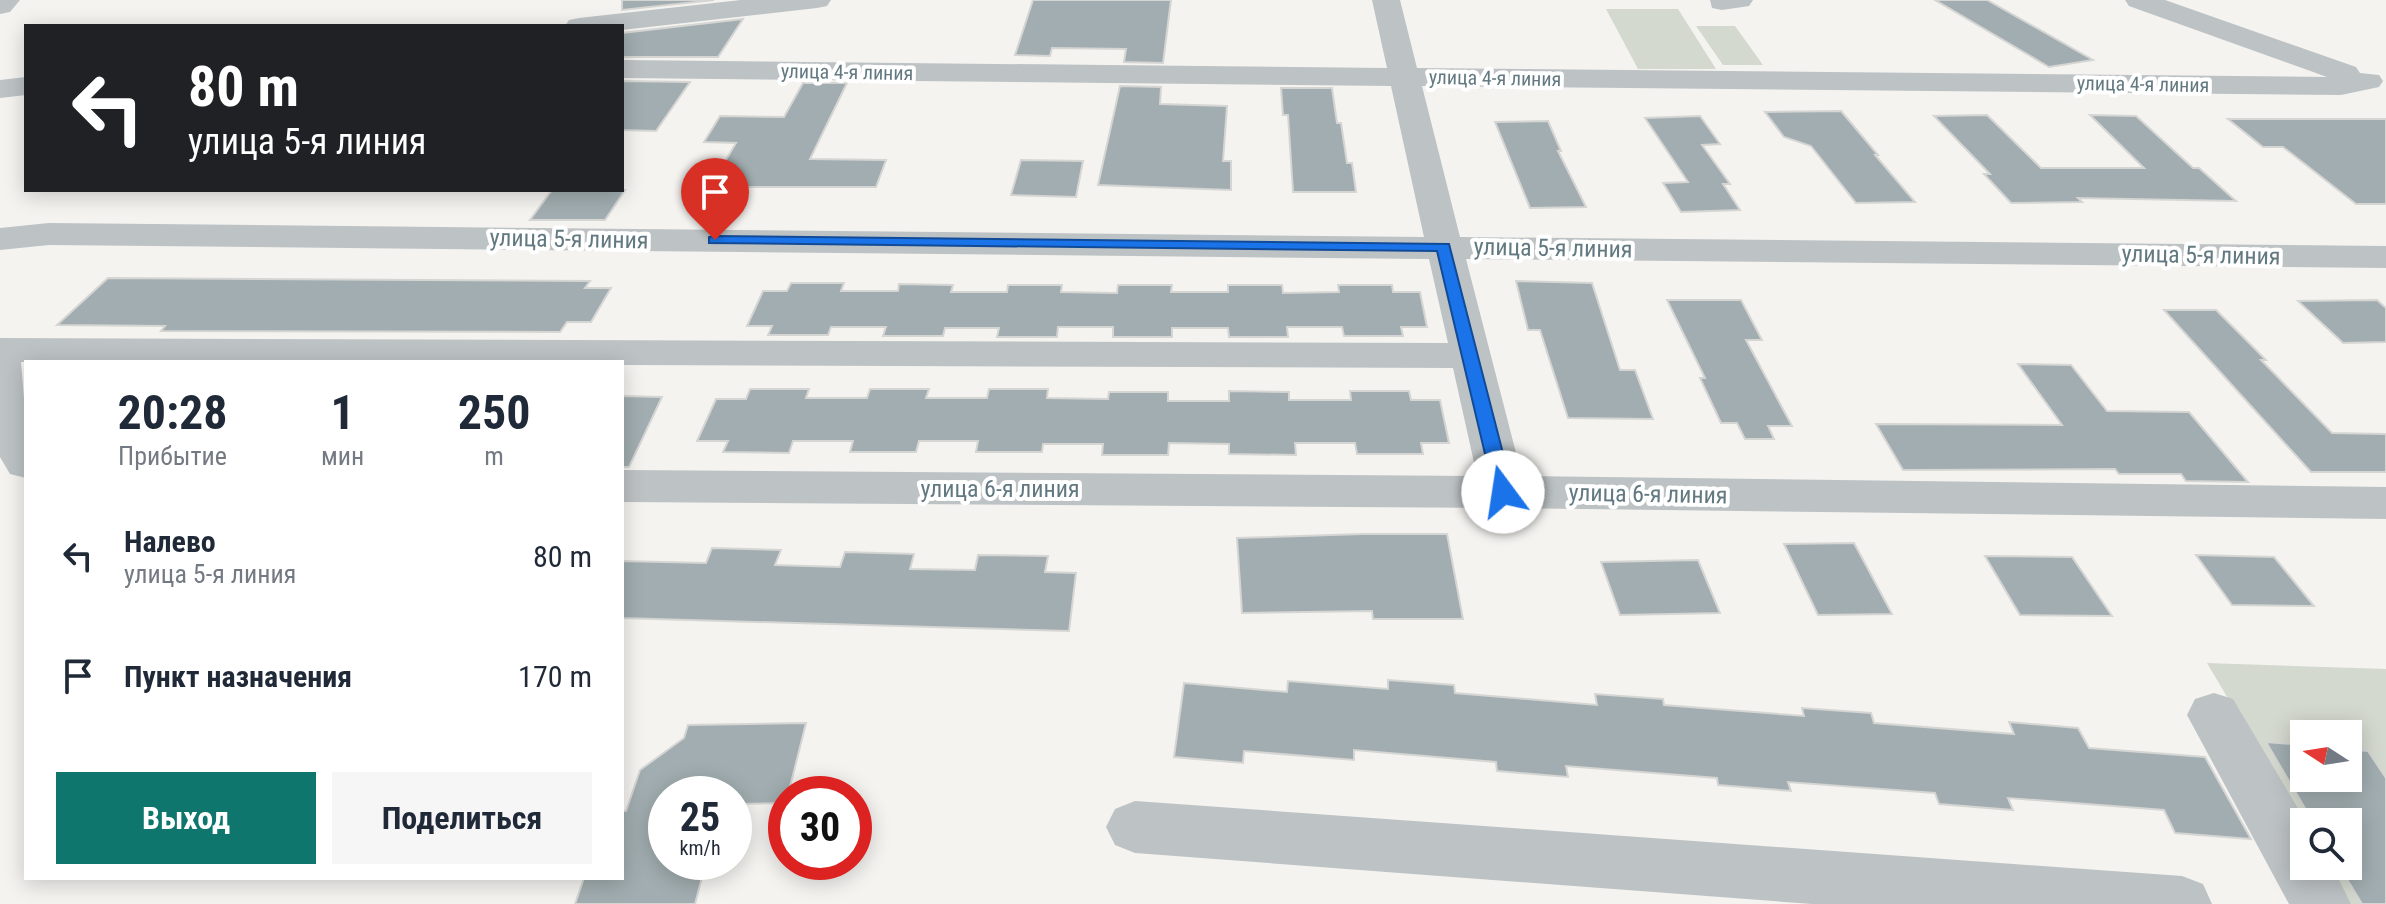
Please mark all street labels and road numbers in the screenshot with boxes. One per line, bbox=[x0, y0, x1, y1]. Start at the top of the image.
street label: улица 4-я линия bbox=[781, 59, 913, 85]
street label: улица 4-я линия bbox=[1429, 65, 1561, 91]
street label: улица 4-я линия bbox=[2077, 71, 2209, 97]
street label: улица 5-я линия bbox=[489, 224, 649, 254]
street label: улица 5-я линия bbox=[1473, 233, 1633, 263]
street label: улица 5-я линия bbox=[2121, 240, 2281, 270]
street label: улица 6-я линия bbox=[921, 475, 1079, 503]
street label: улица 6-я линия bbox=[1568, 479, 1728, 509]

